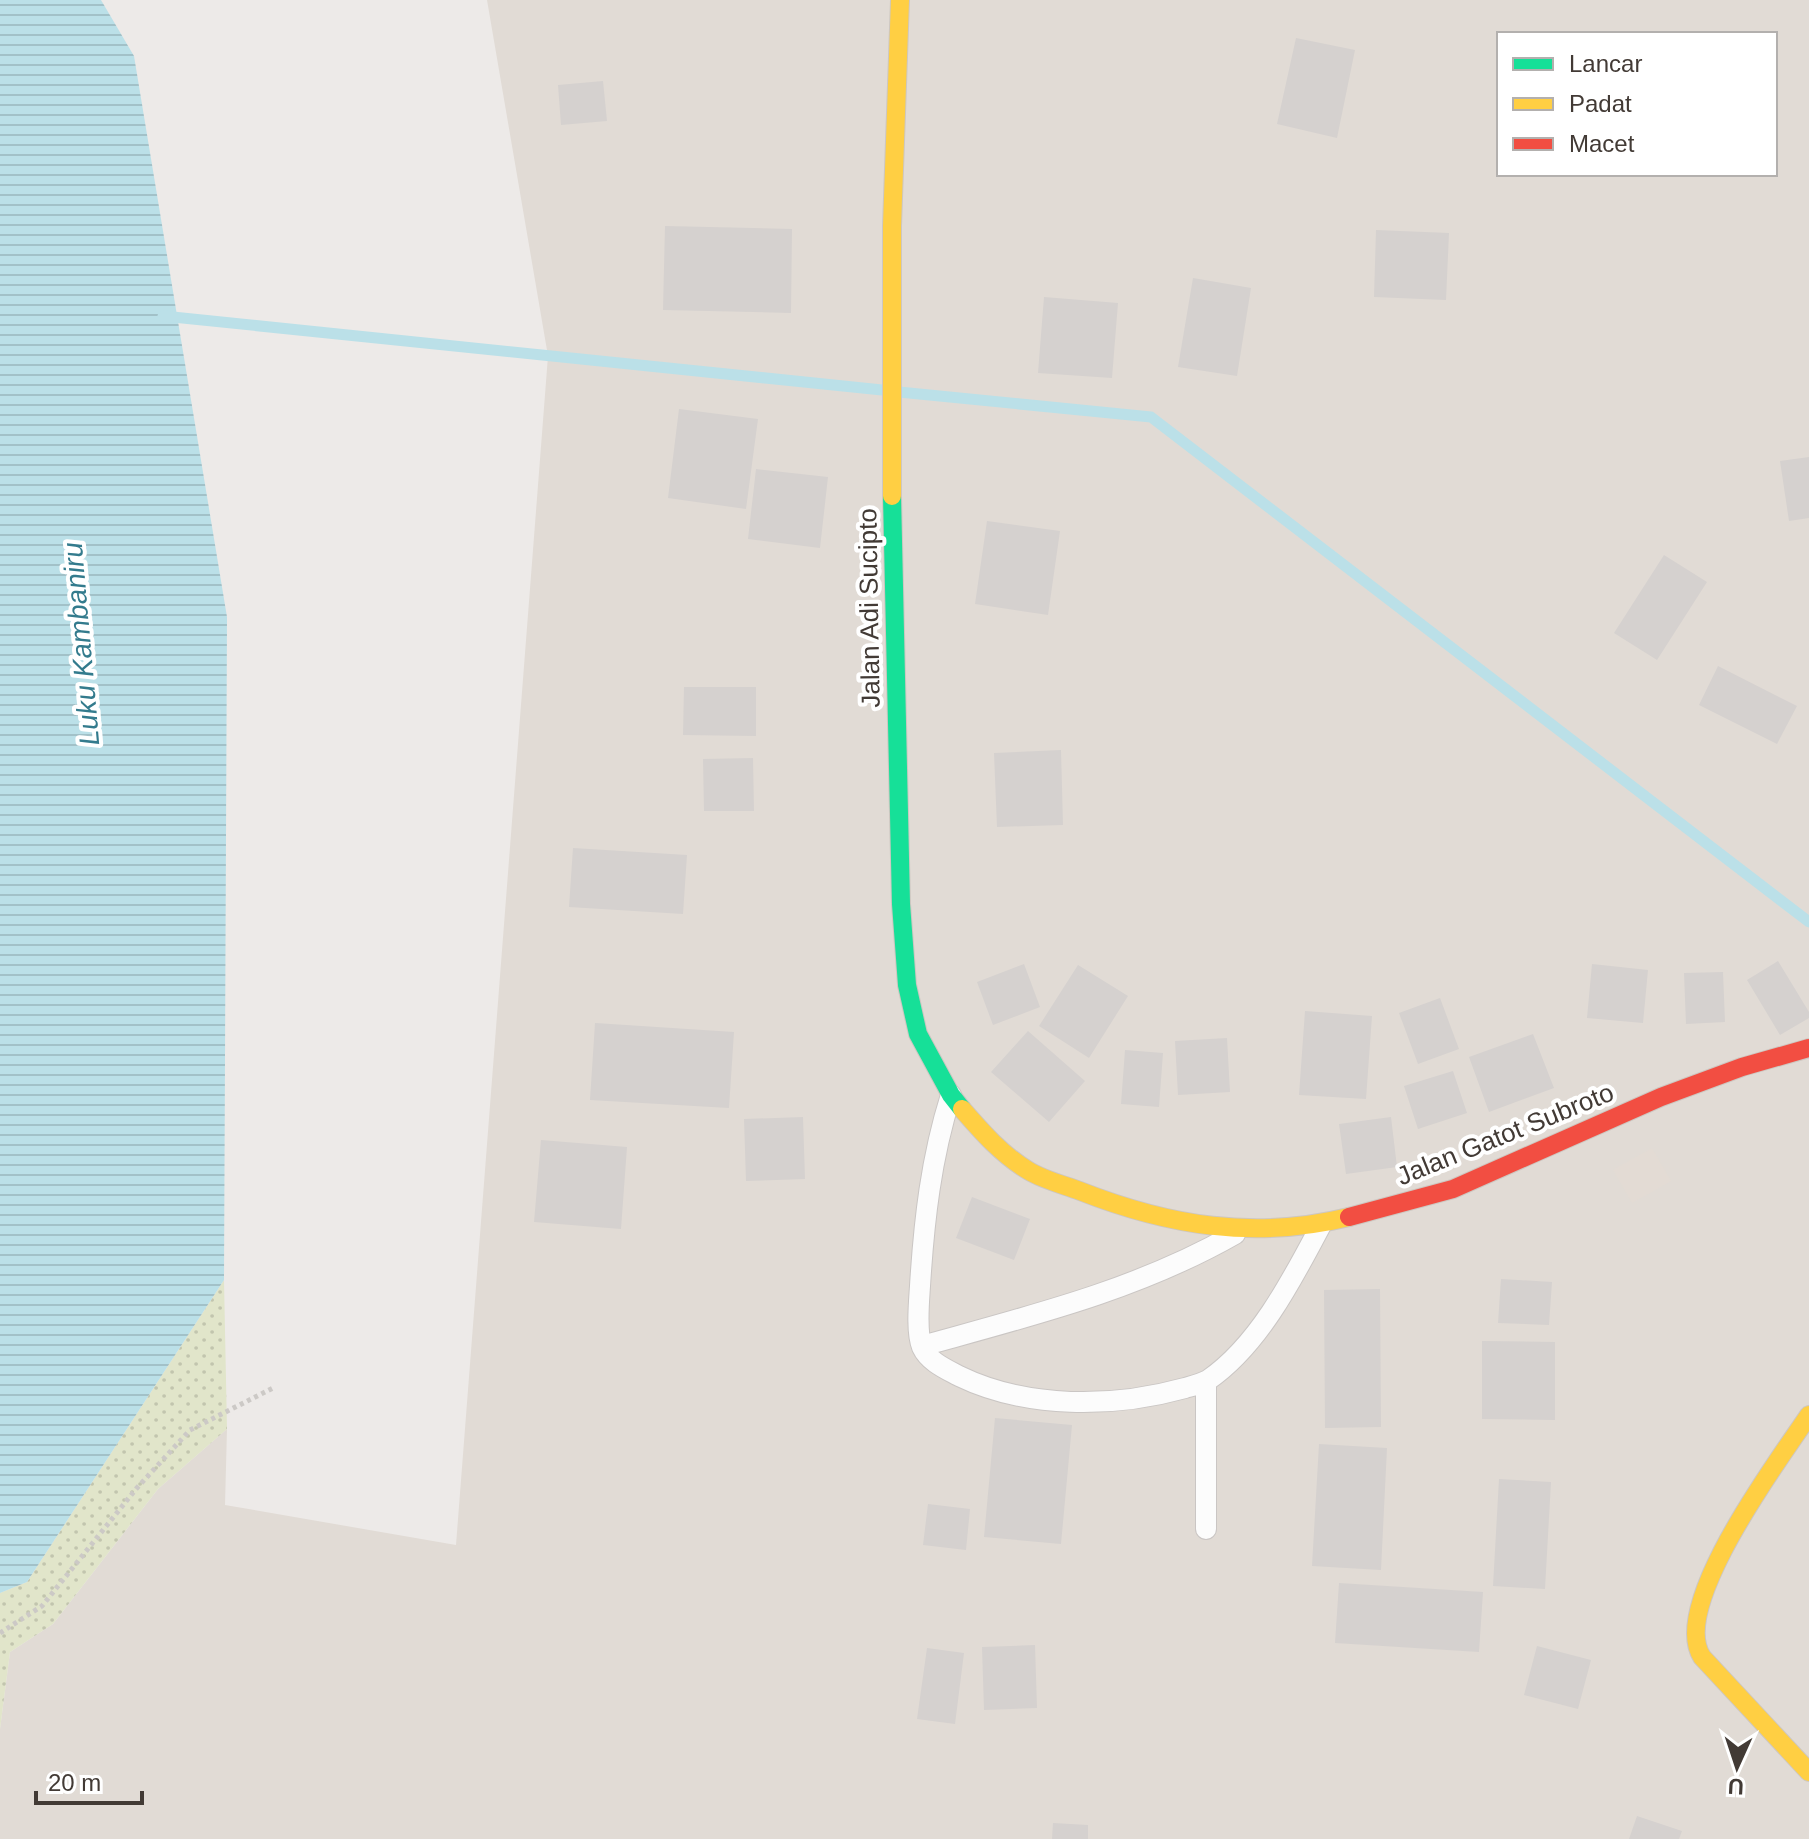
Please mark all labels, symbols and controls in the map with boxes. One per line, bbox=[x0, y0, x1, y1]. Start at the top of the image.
legend bbox=[1497, 32, 1777, 176]
text: Lancar bbox=[1569, 50, 1642, 77]
text: Padat bbox=[1569, 90, 1632, 117]
text: Macet bbox=[1569, 130, 1635, 157]
street label: Jalan Adi Sucipto bbox=[852, 508, 886, 708]
water label: Luku Kambaniru bbox=[57, 541, 105, 747]
street label: Jalan Gatot Subroto bbox=[1392, 1077, 1618, 1191]
north arrow bbox=[1697, 1727, 1777, 1807]
scale bar bbox=[36, 1755, 142, 1805]
text: 20 m bbox=[48, 1769, 101, 1796]
text: U bbox=[1727, 1774, 1745, 1799]

